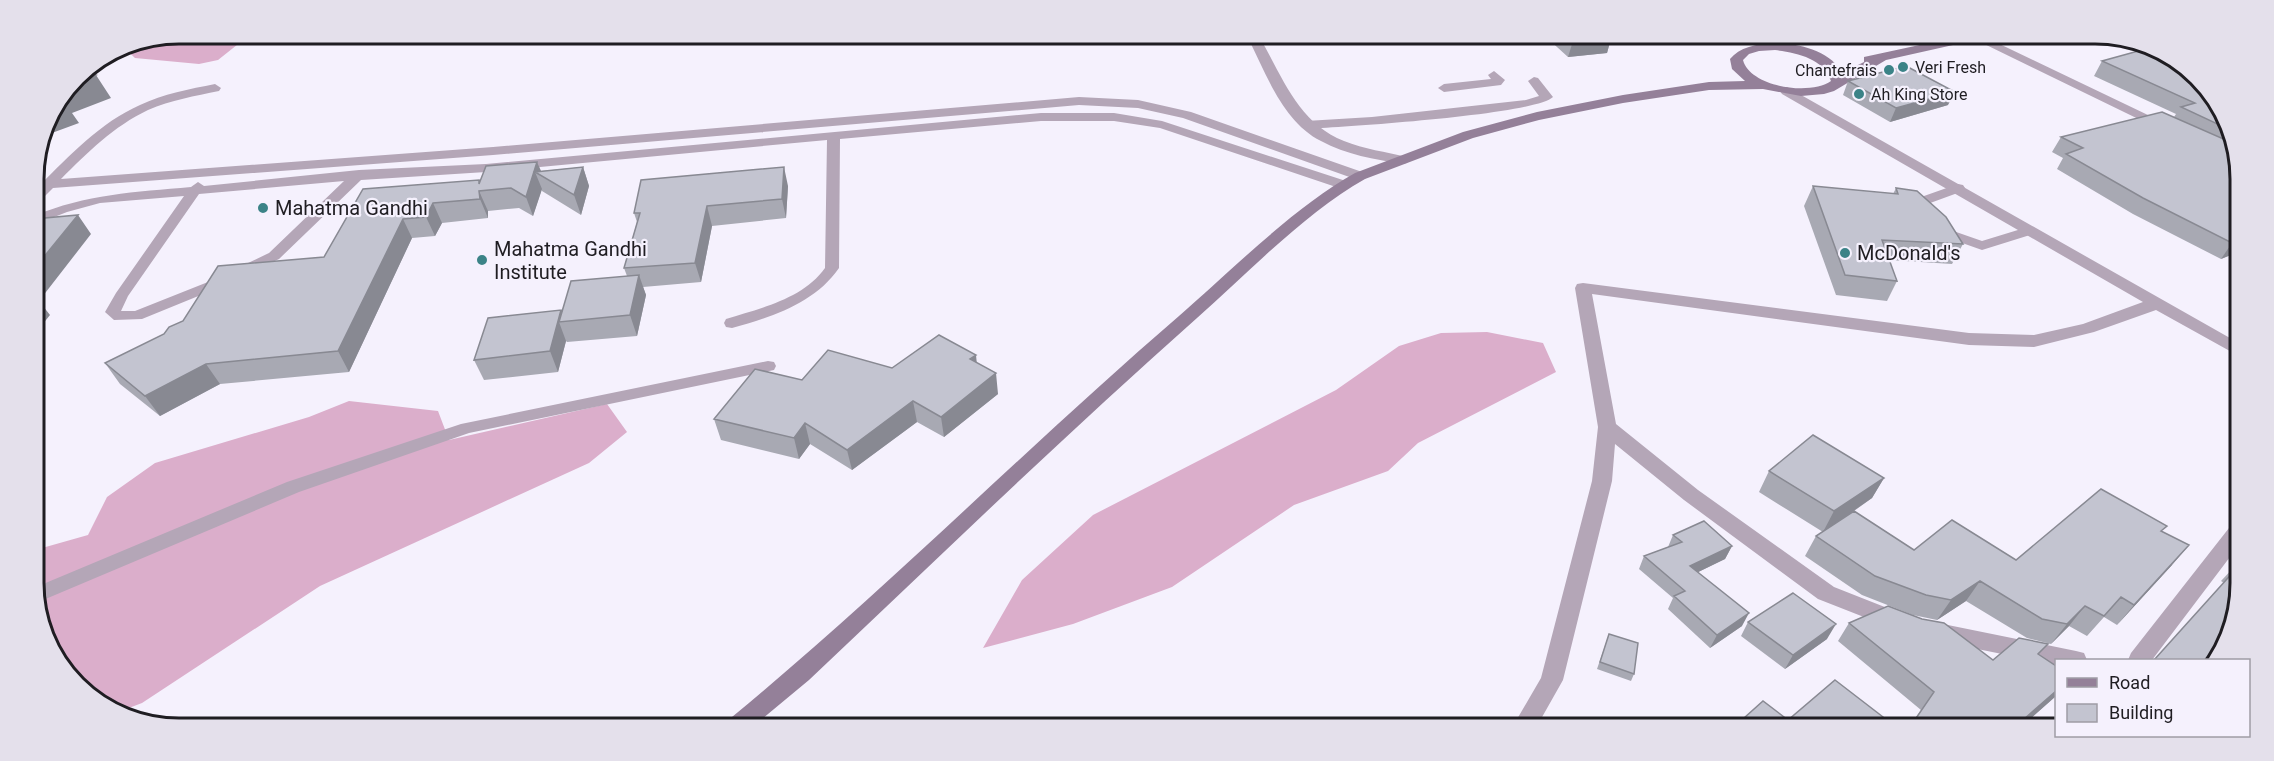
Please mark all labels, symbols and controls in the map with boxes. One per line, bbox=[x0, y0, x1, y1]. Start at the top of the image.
place label: Veri Fresh bbox=[1915, 58, 1986, 77]
marker: Veri Fresh bbox=[1896, 60, 1910, 74]
place label: Chantefrais bbox=[1795, 61, 1877, 80]
marker: Chantefrais bbox=[1882, 63, 1896, 77]
place label: Ah King Store bbox=[1871, 85, 1967, 104]
marker: Ah King Store bbox=[1852, 87, 1866, 101]
place label: Mahatma Gandhi bbox=[275, 196, 428, 220]
marker: Mahatma Gandhi bbox=[256, 201, 270, 215]
place label: Mahatma Gandhi Institute bbox=[494, 237, 647, 284]
place label: McDonald's bbox=[1857, 241, 1961, 265]
marker: McDonald's bbox=[1838, 246, 1852, 260]
marker: Mahatma Gandhi Institute bbox=[475, 253, 489, 267]
legend bbox=[2055, 659, 2250, 737]
text: Road bbox=[2109, 672, 2150, 693]
text: Building bbox=[2109, 702, 2173, 723]

